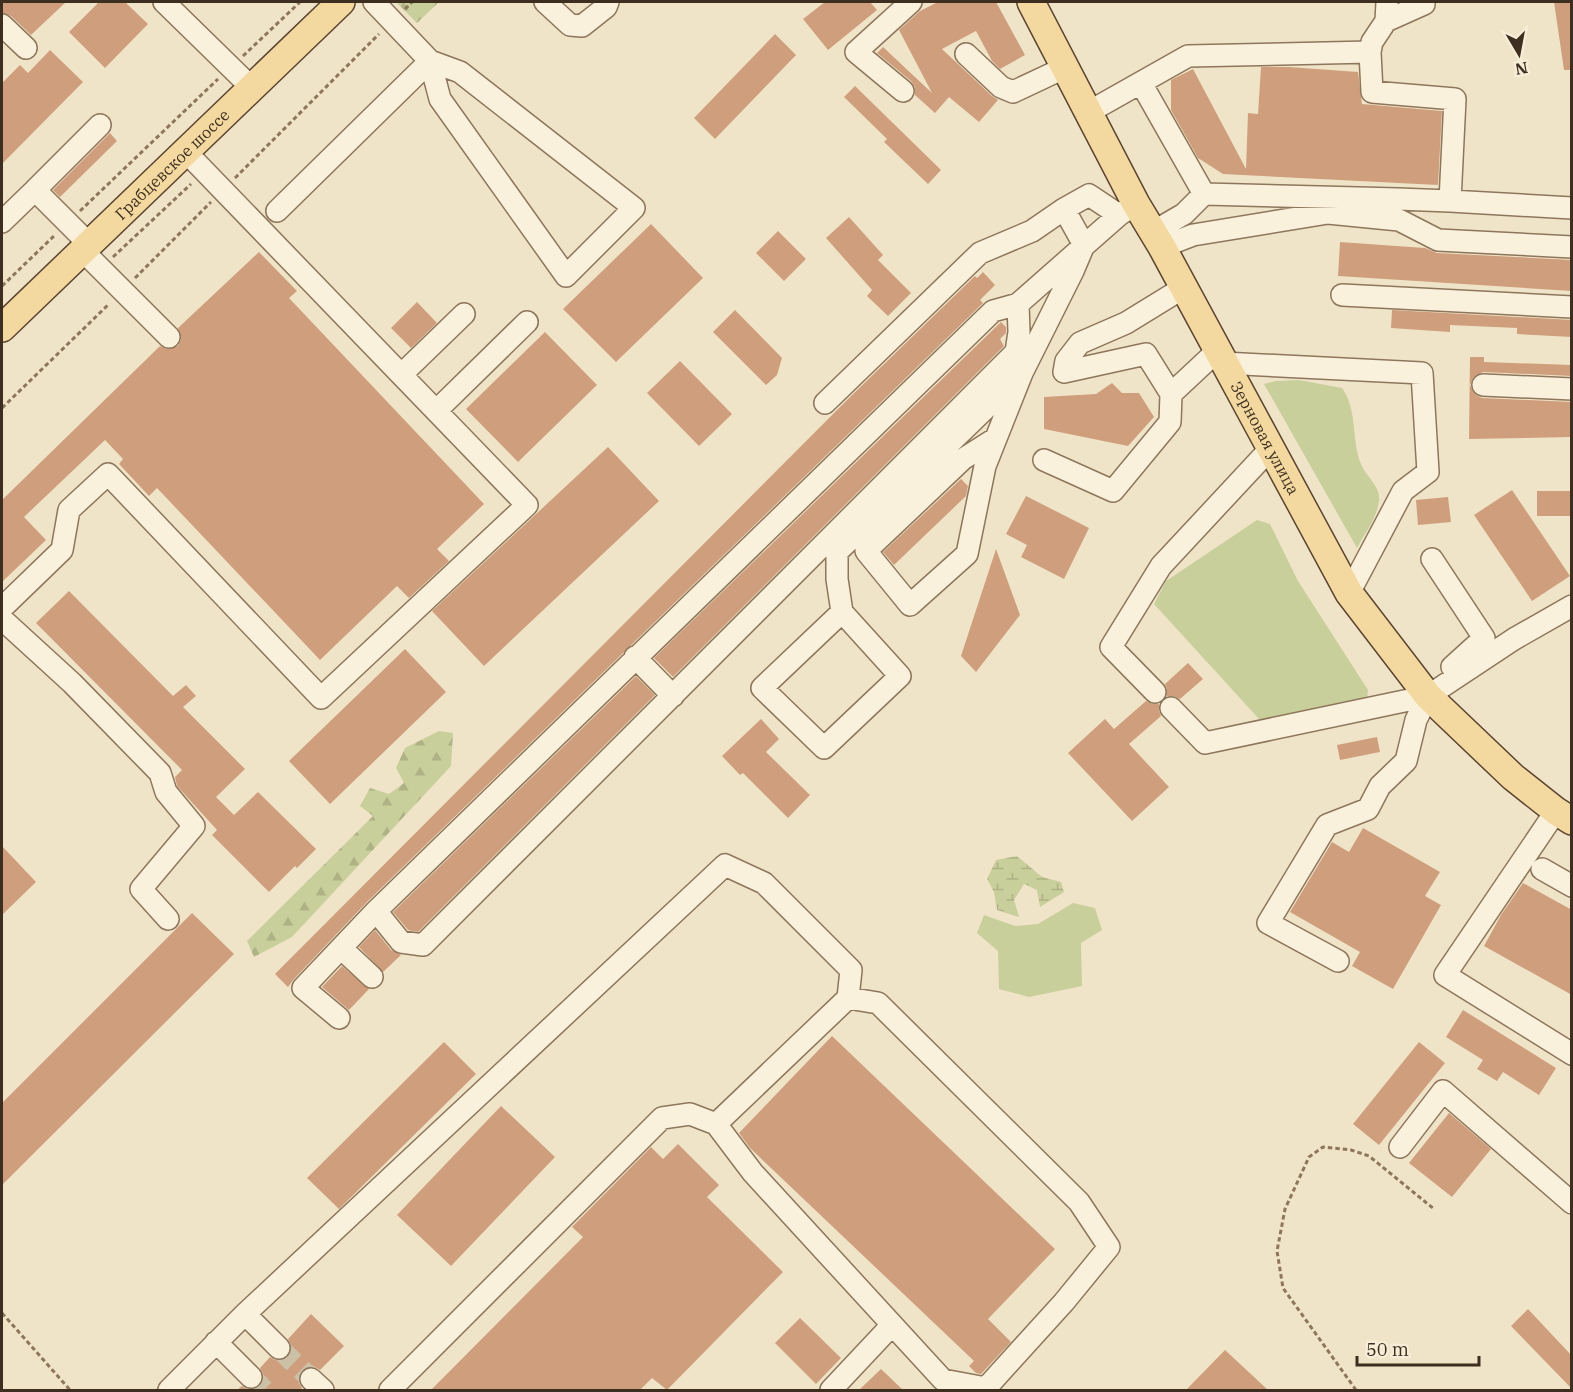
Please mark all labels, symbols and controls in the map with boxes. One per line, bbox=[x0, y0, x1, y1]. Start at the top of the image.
north arrow bbox=[1489, 24, 1549, 84]
text: N bbox=[1514, 58, 1530, 80]
street label: Грабцевское шоссе bbox=[111, 105, 233, 224]
street label: Зерновая улица bbox=[1227, 378, 1304, 498]
scale bar bbox=[1357, 1329, 1478, 1367]
text: 50 m bbox=[1366, 1338, 1409, 1361]

